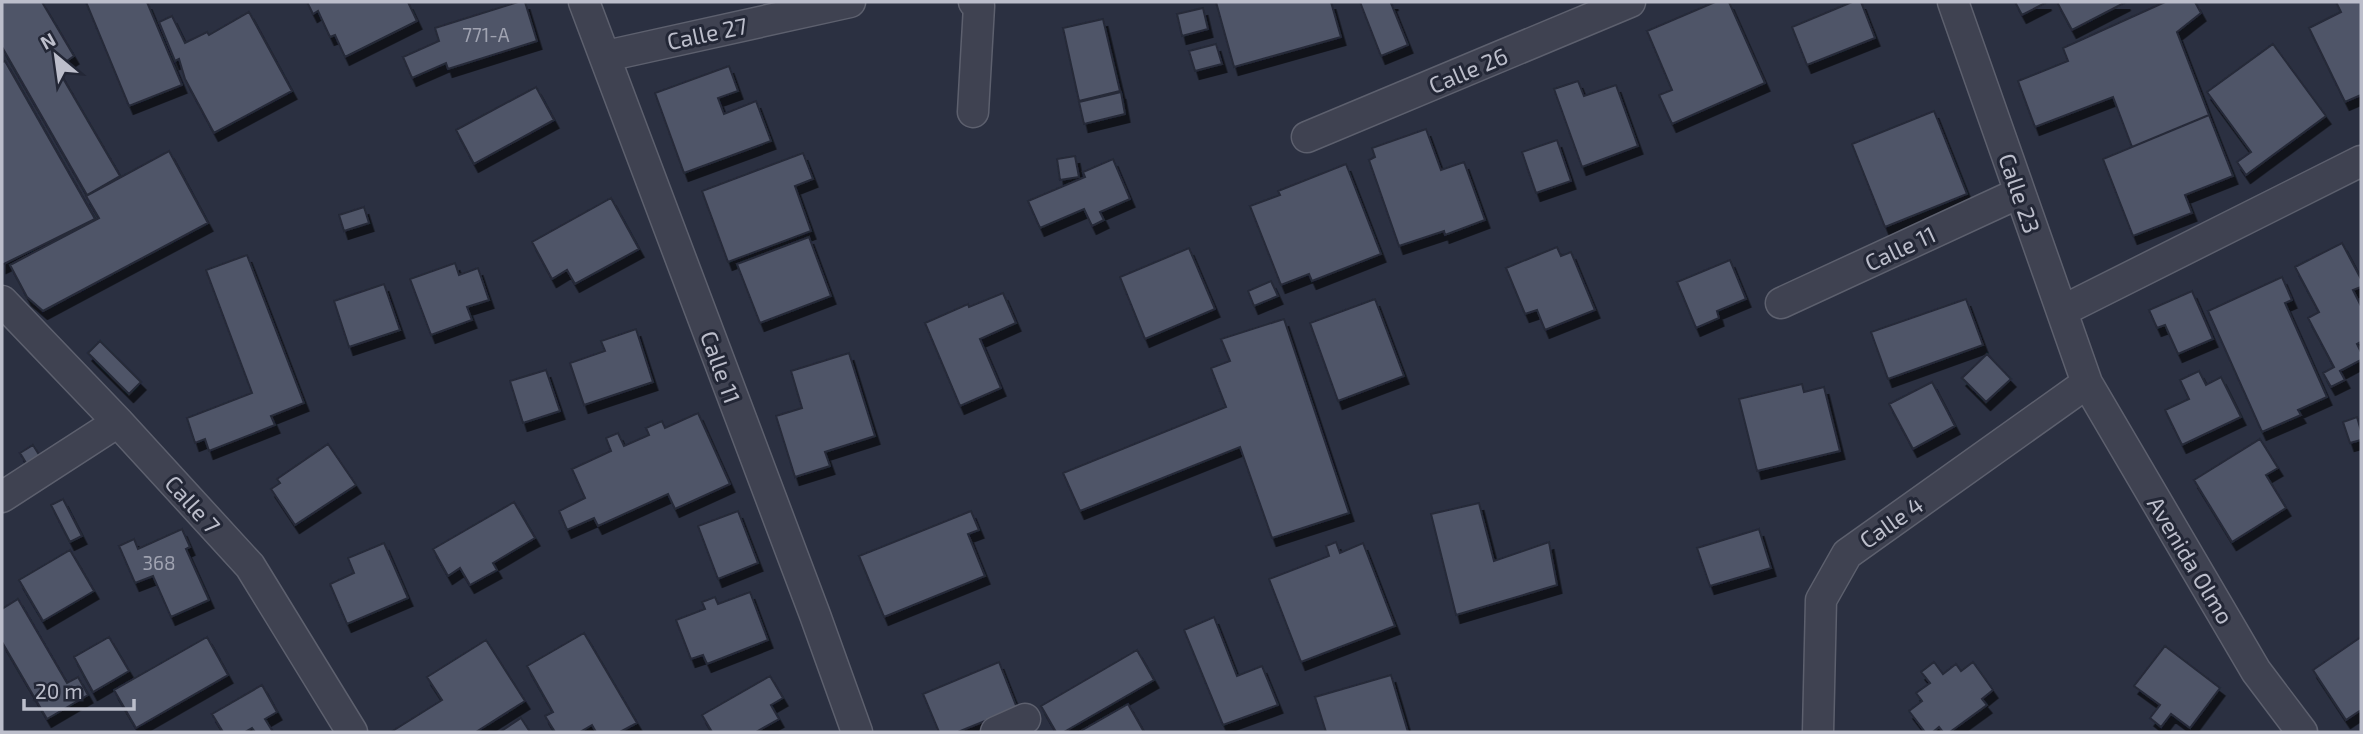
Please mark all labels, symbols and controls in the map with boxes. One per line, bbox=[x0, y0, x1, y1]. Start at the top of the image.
street label: Calle 27 bbox=[664, 11, 750, 55]
north arrow bbox=[21, 21, 91, 91]
house number: 771-A bbox=[462, 23, 510, 46]
text: N bbox=[36, 27, 59, 54]
street label: Calle 26 bbox=[1424, 41, 1512, 99]
street label: Calle 23 bbox=[1993, 149, 2047, 237]
street label: Calle 11 bbox=[1860, 219, 1940, 277]
street label: Calle 11 bbox=[695, 327, 747, 407]
street label: Calle 7 bbox=[160, 469, 227, 539]
street label: Calle 4 bbox=[1854, 490, 1928, 554]
street label: Avenida Olmo bbox=[2142, 491, 2240, 629]
house number: 368 bbox=[143, 551, 175, 574]
scale bar bbox=[24, 668, 135, 712]
text: 20 m bbox=[35, 678, 83, 703]

